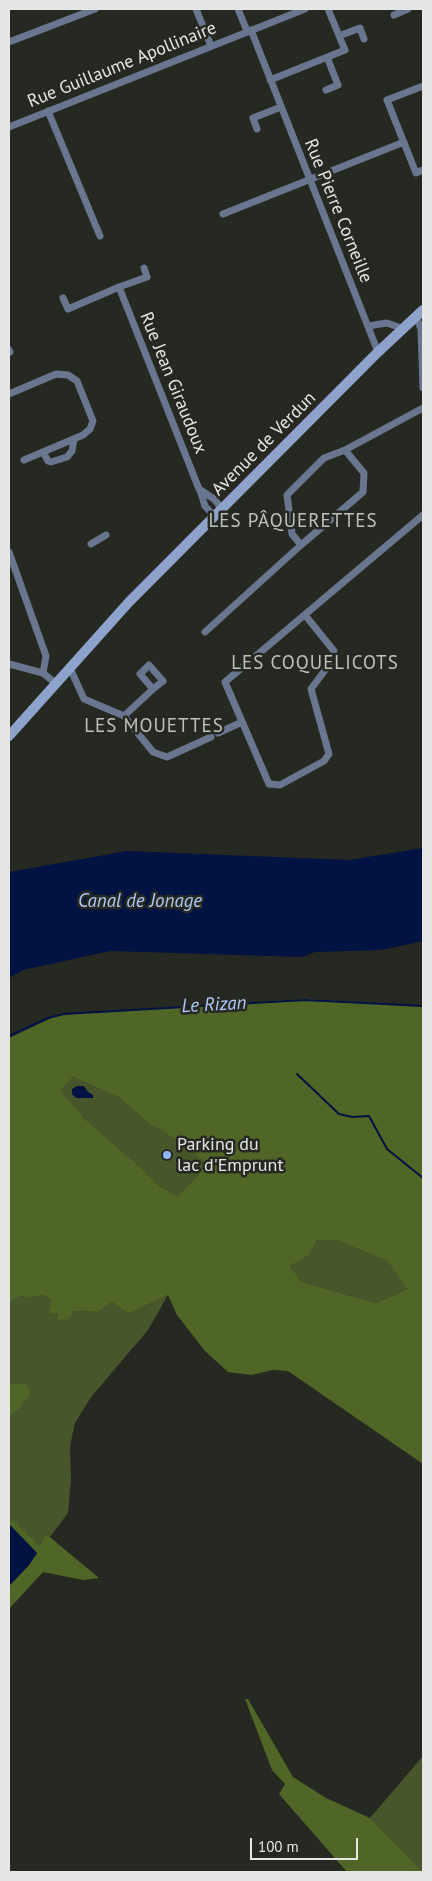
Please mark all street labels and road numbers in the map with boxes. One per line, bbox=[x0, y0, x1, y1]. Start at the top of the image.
street label: Rue Guillaume Apollinaire bbox=[25, 17, 219, 113]
street label: Rue Pierre Corneille bbox=[299, 136, 377, 286]
street label: Rue Jean Giraudoux bbox=[135, 309, 211, 457]
street label: Avenue de Verdun bbox=[207, 387, 321, 501]

